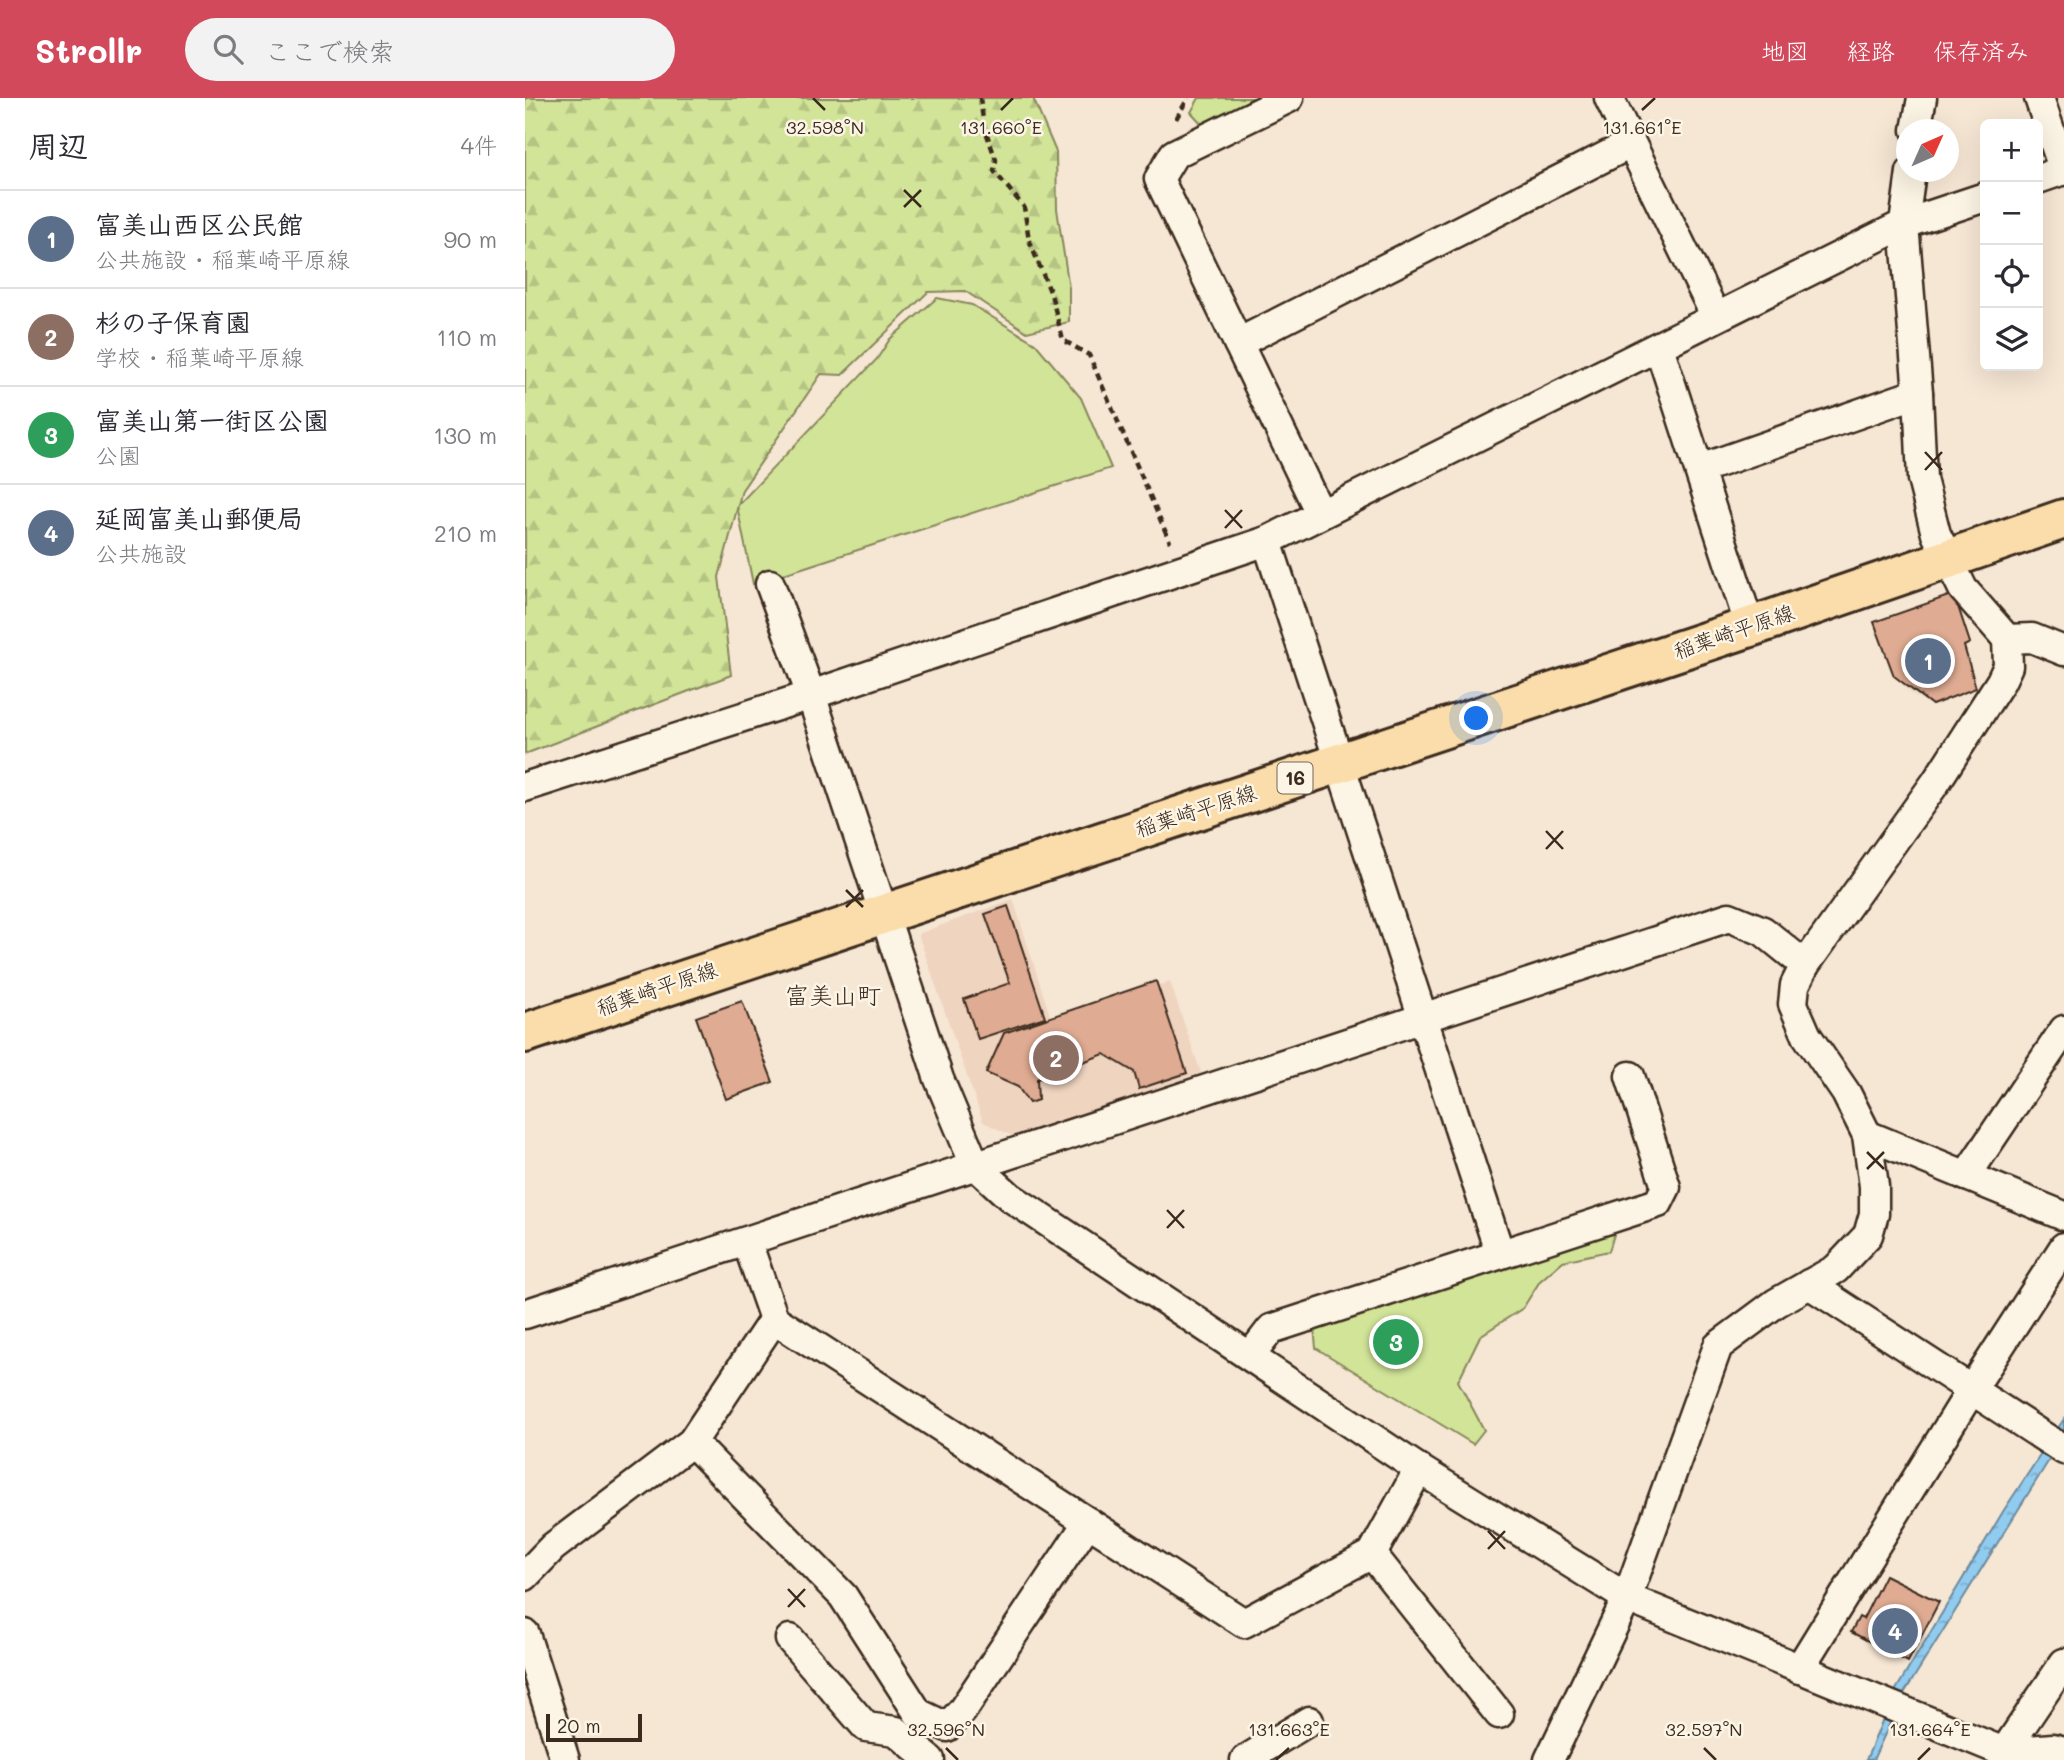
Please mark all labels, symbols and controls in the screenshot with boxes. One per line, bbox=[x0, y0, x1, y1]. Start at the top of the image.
search box bbox=[185, 18, 675, 81]
text: Strollr bbox=[35, 28, 143, 71]
icon: search bbox=[209, 30, 247, 68]
text: ここで検索 bbox=[265, 34, 395, 68]
text: 地図 bbox=[1761, 35, 1809, 66]
text: 経路 bbox=[1847, 35, 1895, 66]
text: 保存済み bbox=[1933, 35, 2029, 66]
text: 32.598°N bbox=[786, 115, 864, 139]
text: 131.660°E bbox=[960, 115, 1042, 139]
text: 131.661°E bbox=[1602, 115, 1682, 139]
north arrow bbox=[1896, 119, 1959, 182]
map controls bbox=[1980, 119, 2043, 371]
button: + bbox=[1980, 119, 2043, 182]
text: 周辺 bbox=[28, 125, 88, 165]
text: 4件 bbox=[460, 130, 497, 160]
button: − bbox=[1980, 182, 2043, 245]
text: 富美山西区公民館 bbox=[95, 207, 303, 241]
text: 1 bbox=[46, 224, 56, 254]
text: 90 m bbox=[444, 224, 497, 254]
text: 公共施設 · 稲葉崎平原線 bbox=[95, 244, 350, 274]
button: locate bbox=[1980, 245, 2043, 308]
text: 杉の子保育園 bbox=[95, 305, 251, 339]
button: layers bbox=[1980, 308, 2043, 371]
text: 2 bbox=[45, 322, 57, 352]
text: 110 m bbox=[437, 322, 497, 352]
text: 学校 · 稲葉崎平原線 bbox=[95, 342, 304, 372]
text: 富美山第一街区公園 bbox=[95, 403, 329, 437]
text: 3 bbox=[44, 420, 58, 450]
text: 130 m bbox=[433, 420, 497, 450]
text: 公園 bbox=[95, 440, 141, 470]
text: 延岡富美山郵便局 bbox=[95, 501, 303, 535]
text: 4 bbox=[44, 518, 58, 548]
text: 210 m bbox=[434, 518, 497, 548]
text: 公共施設 bbox=[95, 538, 187, 568]
street label: 稲葉崎平原線 bbox=[1670, 597, 1797, 664]
pin: 1 bbox=[1905, 635, 1951, 687]
your location bbox=[1459, 701, 1493, 735]
road number: 16 bbox=[1277, 762, 1313, 793]
street label: 稲葉崎平原線 bbox=[1131, 777, 1260, 842]
street label: 稲葉崎平原線 bbox=[593, 954, 720, 1021]
district label: 富美山町 bbox=[785, 979, 881, 1010]
pin: 2 bbox=[1033, 1032, 1079, 1084]
pin: 3 bbox=[1373, 1316, 1419, 1368]
pin: 4 bbox=[1872, 1605, 1918, 1657]
scale bar bbox=[546, 1711, 642, 1743]
text: 20 m bbox=[557, 1713, 601, 1738]
text: 32.596°N bbox=[907, 1717, 985, 1741]
text: 131.663°E bbox=[1248, 1717, 1330, 1741]
text: 32.597°N bbox=[1665, 1717, 1743, 1741]
text: 131.664°E bbox=[1889, 1717, 1971, 1741]

